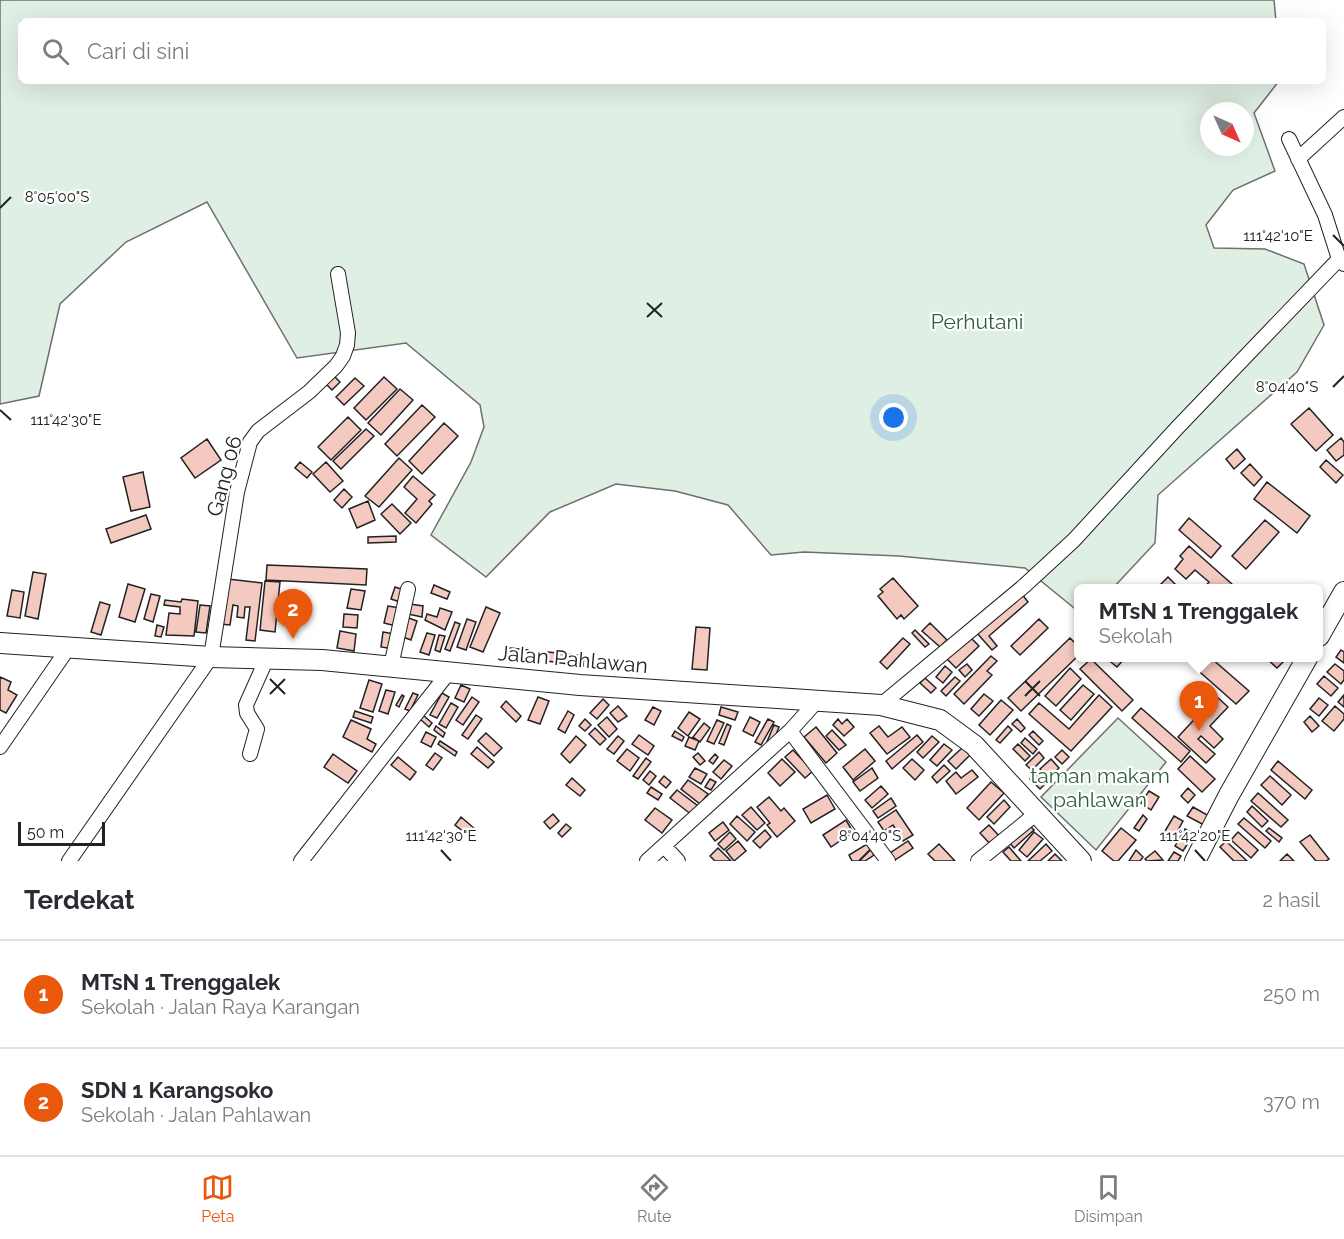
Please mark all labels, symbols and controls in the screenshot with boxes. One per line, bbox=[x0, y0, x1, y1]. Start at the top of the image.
search box bbox=[18, 18, 1326, 84]
icon: search bbox=[39, 35, 72, 68]
text: Cari di sini bbox=[87, 38, 189, 64]
north arrow bbox=[1200, 102, 1254, 156]
text: 8°05'00"S bbox=[25, 188, 89, 206]
text: 111°42'10"E bbox=[1243, 227, 1313, 245]
park label: Perhutani bbox=[931, 309, 1023, 334]
text: 8°04'40"S bbox=[1256, 378, 1318, 396]
your location bbox=[879, 403, 908, 432]
text: 111°42'30"E bbox=[30, 411, 102, 429]
street label: Gang 06 bbox=[201, 433, 247, 519]
popup bbox=[1074, 584, 1323, 662]
pin: 2 bbox=[274, 590, 312, 639]
text: MTsN 1 Trenggalek bbox=[1099, 598, 1298, 624]
text: Sekolah bbox=[1099, 624, 1173, 648]
street label: Jalan Pahlawan bbox=[497, 640, 649, 678]
pin: 1 bbox=[1180, 682, 1218, 731]
park label: taman makam pahlawan bbox=[1030, 763, 1170, 812]
scale bar bbox=[18, 819, 105, 846]
text: 50 m bbox=[27, 823, 64, 842]
text: 111°42'30"E bbox=[405, 827, 477, 845]
text: 8°04'40"S bbox=[839, 827, 901, 845]
text: 111°42'20"E bbox=[1159, 827, 1231, 845]
text: Terdekat bbox=[24, 885, 135, 915]
text: 2 hasil bbox=[1262, 888, 1320, 912]
text: MTsN 1 Trenggalek bbox=[81, 969, 280, 995]
text: 1 bbox=[39, 982, 48, 1006]
text: 250 m bbox=[1263, 982, 1320, 1006]
text: Sekolah · Jalan Raya Karangan bbox=[81, 995, 360, 1019]
text: SDN 1 Karangsoko bbox=[81, 1077, 273, 1103]
text: 2 bbox=[38, 1090, 49, 1114]
text: 370 m bbox=[1263, 1090, 1320, 1114]
text: Sekolah · Jalan Pahlawan bbox=[81, 1103, 311, 1127]
tab: Peta bbox=[201, 1171, 234, 1226]
tab: Rute bbox=[637, 1171, 671, 1226]
tab: Disimpan bbox=[1074, 1171, 1143, 1226]

